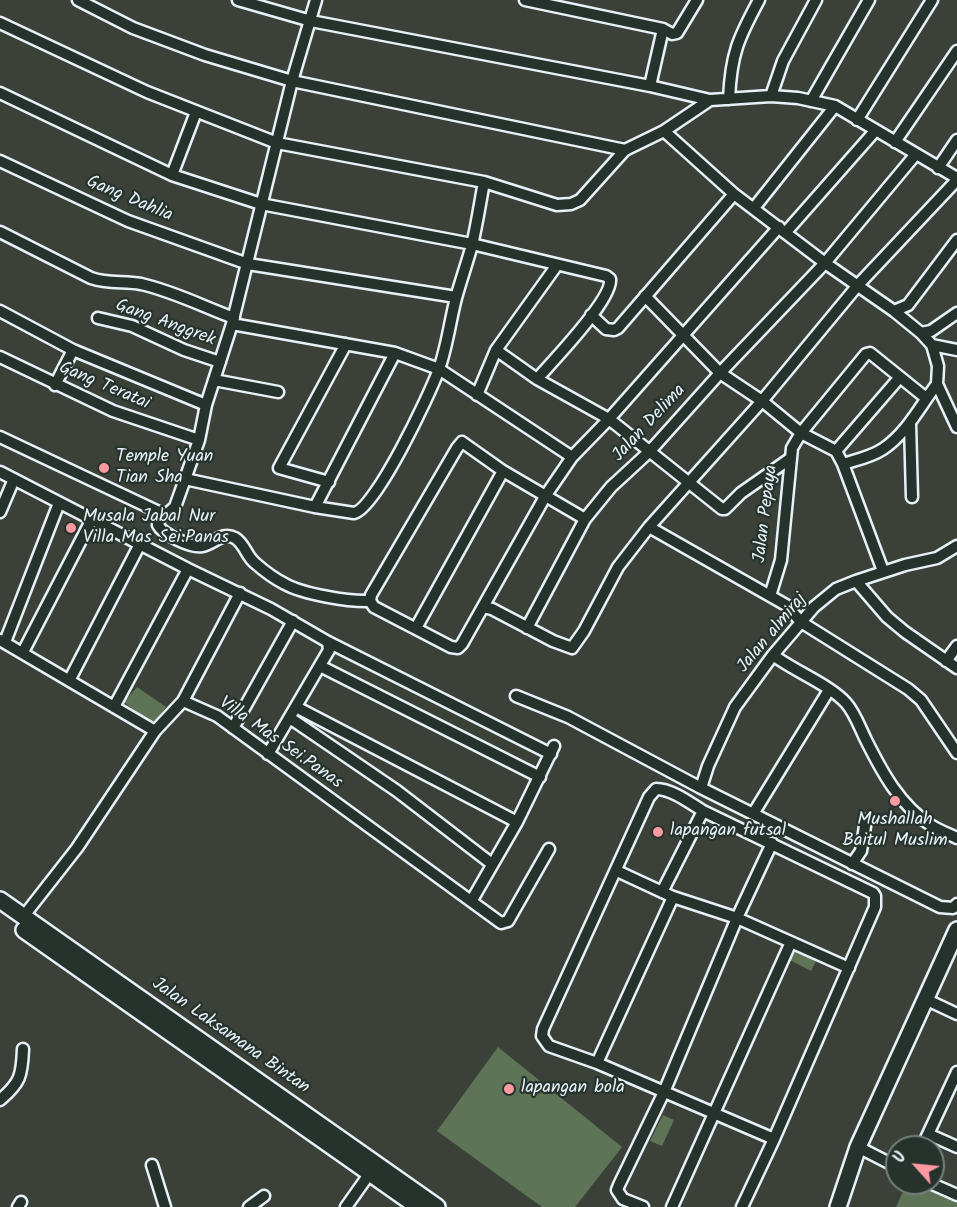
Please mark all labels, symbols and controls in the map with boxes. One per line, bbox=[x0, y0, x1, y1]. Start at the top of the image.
street label: Gang Dahlia bbox=[83, 172, 175, 228]
street label: Gang Anggrek bbox=[112, 296, 218, 352]
street label: Gang Teratai bbox=[55, 358, 153, 416]
street label: Jalan Delima bbox=[609, 381, 691, 467]
place label: Temple Yuan Tian Sha bbox=[116, 447, 213, 490]
marker: Temple Yuan Tian Sha bbox=[97, 461, 111, 475]
street label: Jalan Pepaya bbox=[750, 464, 784, 564]
place label: Musala Jabal Nur Villa Mas Sei.Panas bbox=[83, 507, 229, 550]
marker: Musala Jabal Nur Villa Mas Sei.Panas bbox=[64, 521, 78, 535]
street label: Jalan almiraj bbox=[734, 590, 812, 678]
street label: Villa Mas Sei.Panas bbox=[214, 693, 346, 795]
marker: Mushallah Baitul Muslim bbox=[888, 794, 902, 808]
place label: Mushallah Baitul Muslim bbox=[843, 810, 947, 852]
place label: lapangan futsal bbox=[670, 821, 786, 843]
marker: lapangan futsal bbox=[651, 825, 665, 839]
street label: Jalan Laksamana Bintan bbox=[147, 974, 313, 1100]
place label: lapangan bola bbox=[521, 1078, 625, 1100]
marker: lapangan bola bbox=[502, 1082, 516, 1096]
north arrow bbox=[885, 1135, 945, 1195]
text: U bbox=[887, 1148, 914, 1167]

